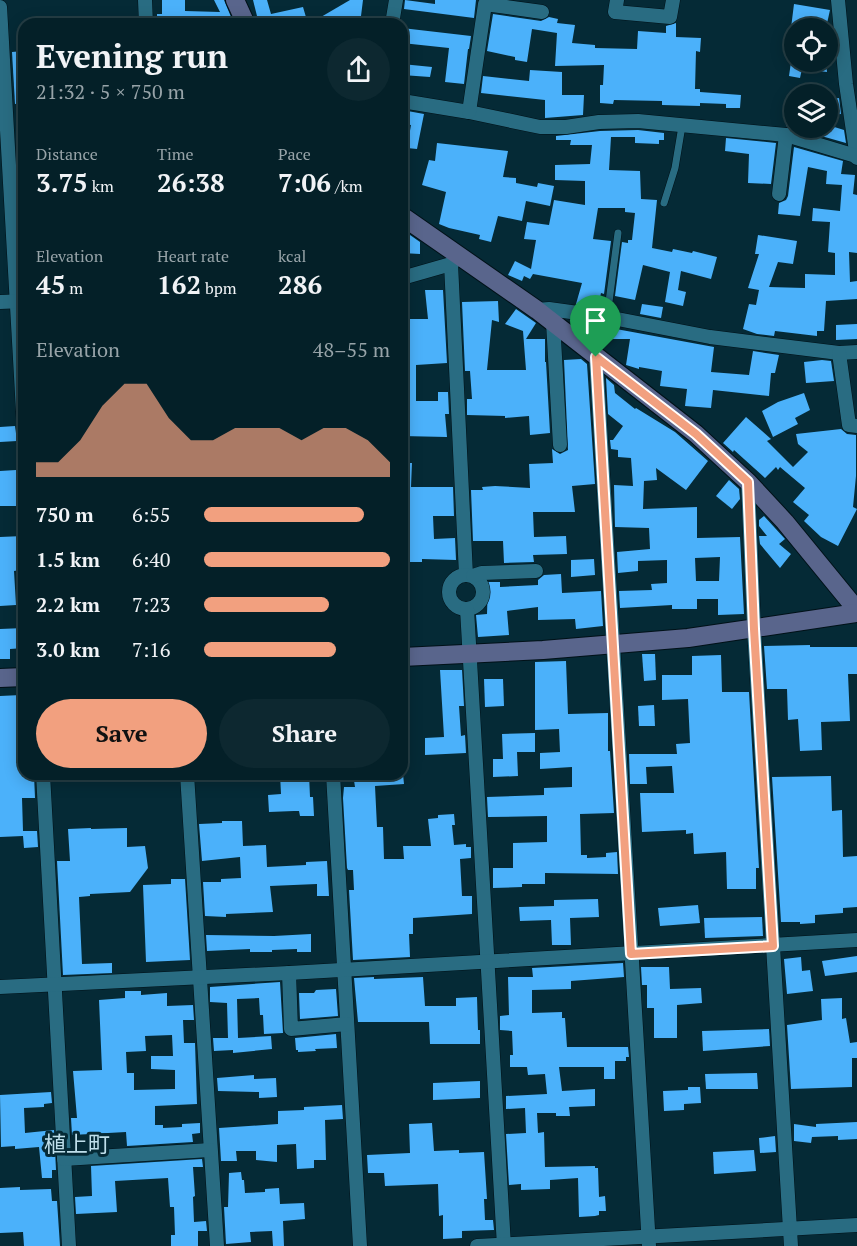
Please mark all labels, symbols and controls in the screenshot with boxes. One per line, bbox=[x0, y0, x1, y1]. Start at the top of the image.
map controls bbox=[784, 18, 838, 138]
button: locate bbox=[784, 18, 838, 72]
text: Evening run bbox=[36, 34, 228, 77]
button: share bbox=[327, 38, 390, 101]
text: 21:32 · 5 × 750 m bbox=[36, 78, 185, 105]
button: layers bbox=[784, 84, 838, 138]
text: Distance bbox=[36, 143, 98, 165]
text: Time bbox=[157, 143, 194, 165]
text: Pace bbox=[278, 143, 311, 165]
text: 3.75 bbox=[36, 165, 88, 199]
text: 26:38 bbox=[157, 165, 225, 199]
text: 7:06 bbox=[278, 165, 331, 199]
text: km bbox=[88, 175, 114, 197]
text: /km bbox=[331, 175, 362, 197]
text: Elevation bbox=[36, 245, 103, 267]
text: Heart rate bbox=[157, 245, 229, 267]
text: kcal bbox=[278, 245, 306, 267]
text: 45 bbox=[36, 267, 65, 301]
text: 162 bbox=[157, 267, 201, 301]
text: 286 bbox=[278, 267, 322, 301]
text: m bbox=[65, 277, 83, 299]
text: bpm bbox=[201, 277, 237, 299]
pin bbox=[570, 295, 621, 357]
icon: arrive bbox=[579, 304, 612, 337]
text: Elevation bbox=[36, 336, 120, 363]
text: 48–55 m bbox=[313, 336, 390, 363]
text: 750 m bbox=[36, 501, 94, 528]
text: 6:55 bbox=[132, 501, 171, 528]
text: 1.5 km bbox=[36, 546, 100, 573]
text: 6:40 bbox=[132, 546, 171, 573]
text: 2.2 km bbox=[36, 591, 100, 618]
text: 7:23 bbox=[132, 591, 171, 618]
text: 3.0 km bbox=[36, 636, 100, 663]
text: 7:16 bbox=[132, 636, 171, 663]
button: Save bbox=[36, 699, 207, 768]
button: Share bbox=[219, 699, 390, 768]
district label: 植上町 bbox=[44, 1129, 110, 1158]

